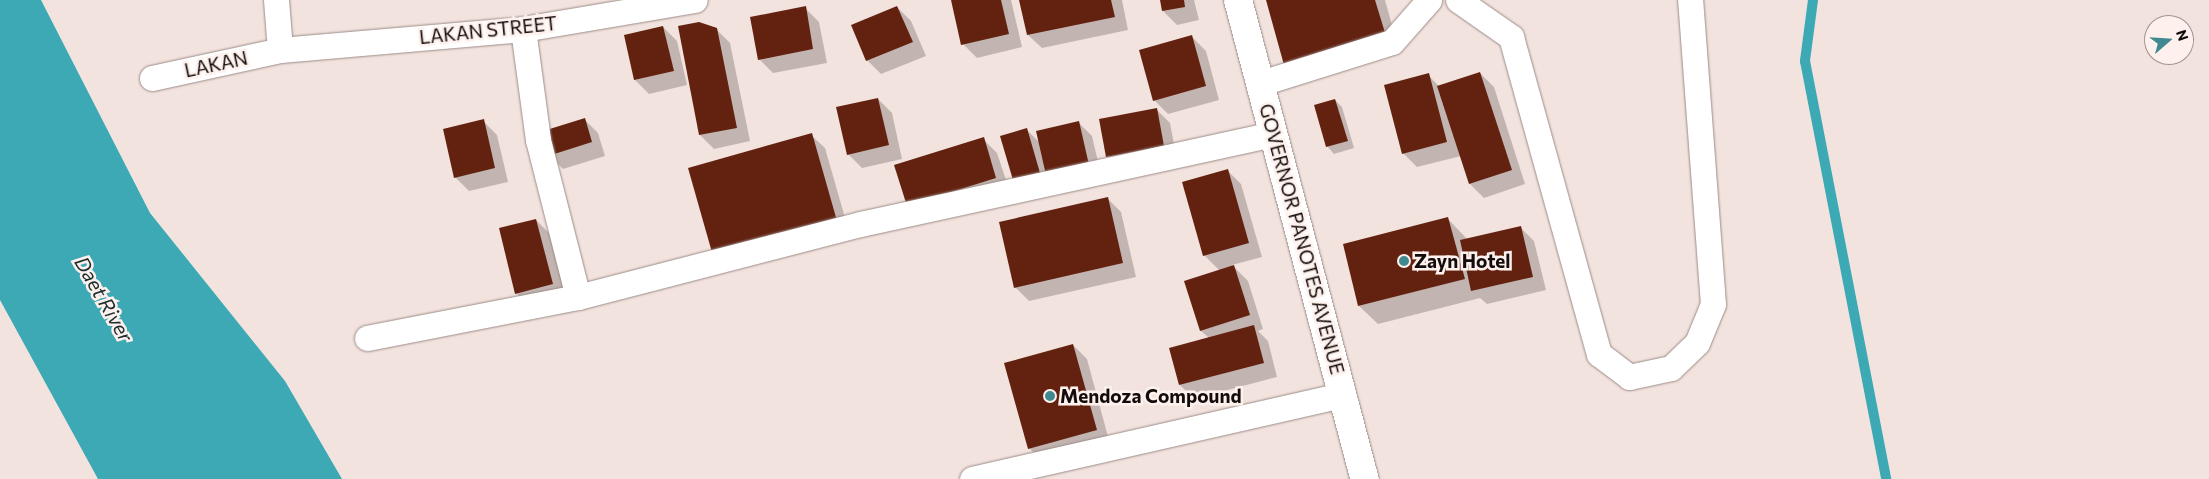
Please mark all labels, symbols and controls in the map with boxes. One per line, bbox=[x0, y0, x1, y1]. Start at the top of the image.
street label: LAKAN STREET bbox=[418, 11, 558, 49]
north arrow bbox=[2144, 15, 2194, 65]
text: N bbox=[2173, 28, 2192, 43]
street label: LAKAN bbox=[182, 46, 250, 82]
street label: GOVERNOR PANOTES AVENUE bbox=[1255, 101, 1349, 377]
place label: Zayn Hotel bbox=[1414, 250, 1511, 272]
water label: Daet River bbox=[70, 252, 138, 346]
marker: Zayn Hotel bbox=[1398, 255, 1410, 267]
place label: Mendoza Compound bbox=[1060, 385, 1241, 407]
marker: Mendoza Compound bbox=[1044, 390, 1056, 402]

